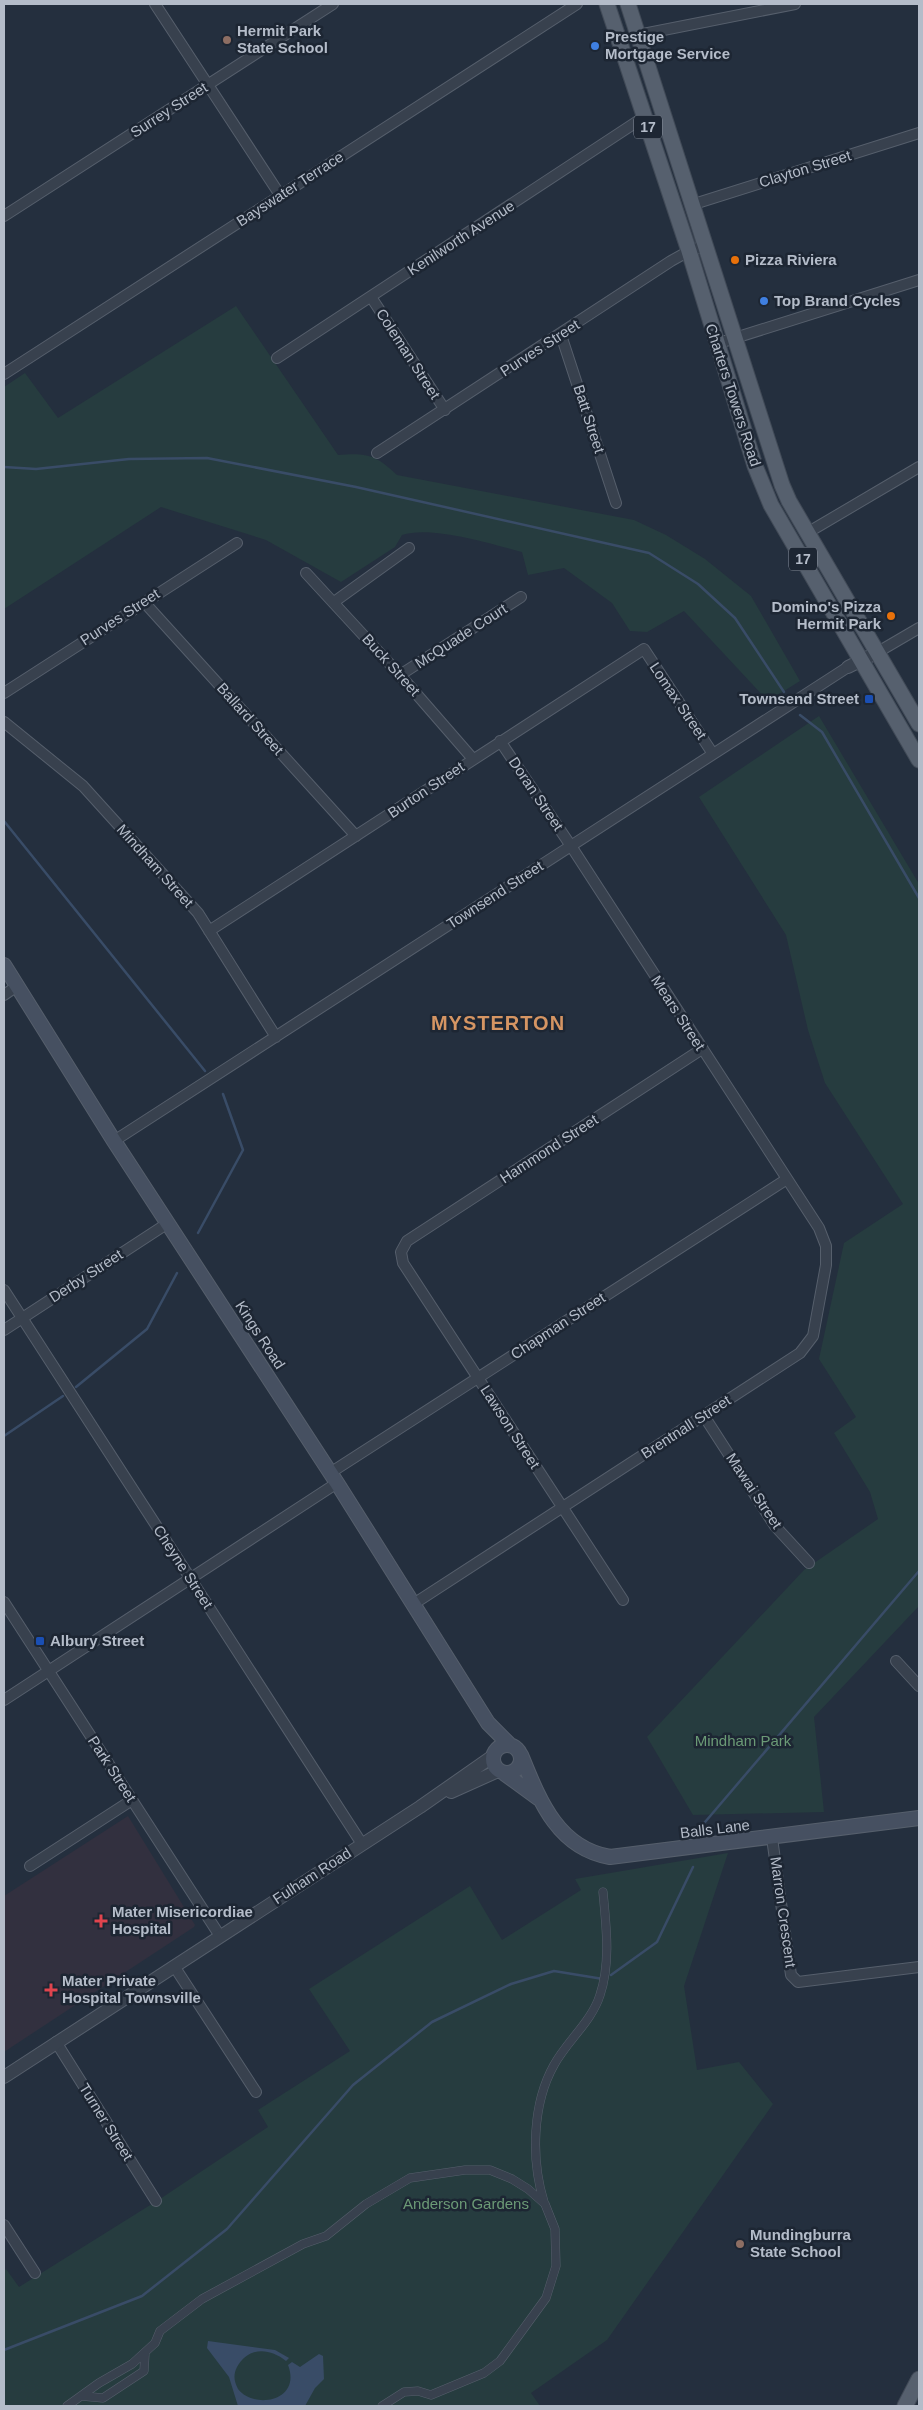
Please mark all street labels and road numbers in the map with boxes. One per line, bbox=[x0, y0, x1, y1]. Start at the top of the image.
street label: Surrey Street bbox=[127, 78, 211, 141]
road number: 17 bbox=[634, 115, 662, 138]
street label: Clayton Street bbox=[757, 146, 854, 191]
street label: Bayswater Terrace bbox=[233, 148, 346, 229]
street label: Kenilworth Avenue bbox=[404, 197, 517, 278]
street label: Coleman Street bbox=[373, 305, 444, 403]
street label: Purves Street bbox=[497, 315, 583, 379]
street label: Charters Towers Road bbox=[702, 321, 765, 468]
street label: Batt Street bbox=[570, 383, 609, 456]
road number: 17 bbox=[789, 548, 817, 570]
street label: Purves Street bbox=[77, 584, 163, 648]
street label: McQuade Court bbox=[412, 599, 510, 672]
street label: Buck Street bbox=[359, 630, 424, 700]
street label: Lomax Street bbox=[646, 659, 711, 743]
street label: Ballard Street bbox=[214, 679, 288, 759]
street label: Doran Street bbox=[506, 754, 568, 834]
street label: Burton Street bbox=[384, 757, 468, 821]
street label: Mindham Street bbox=[114, 821, 198, 911]
street label: Townsend Street bbox=[443, 857, 547, 932]
street label: Mears Street bbox=[648, 972, 709, 1054]
street label: Hammond Street bbox=[497, 1110, 602, 1187]
street label: Derby Street bbox=[46, 1245, 126, 1306]
street label: Chapman Street bbox=[507, 1288, 609, 1362]
street label: Kings Road bbox=[232, 1298, 289, 1372]
street label: Lawson Street bbox=[477, 1382, 544, 1472]
street label: Brentnall Street bbox=[638, 1391, 734, 1462]
street label: Mawai Street bbox=[723, 1450, 786, 1532]
street label: Cheyne Street bbox=[150, 1522, 217, 1612]
street label: Park Street bbox=[85, 1733, 140, 1806]
street label: Balls Lane bbox=[679, 1816, 751, 1841]
street label: Fulham Road bbox=[269, 1844, 354, 1907]
street label: Marron Crescent bbox=[767, 1855, 800, 1969]
street label: Turner Street bbox=[76, 2080, 137, 2164]

